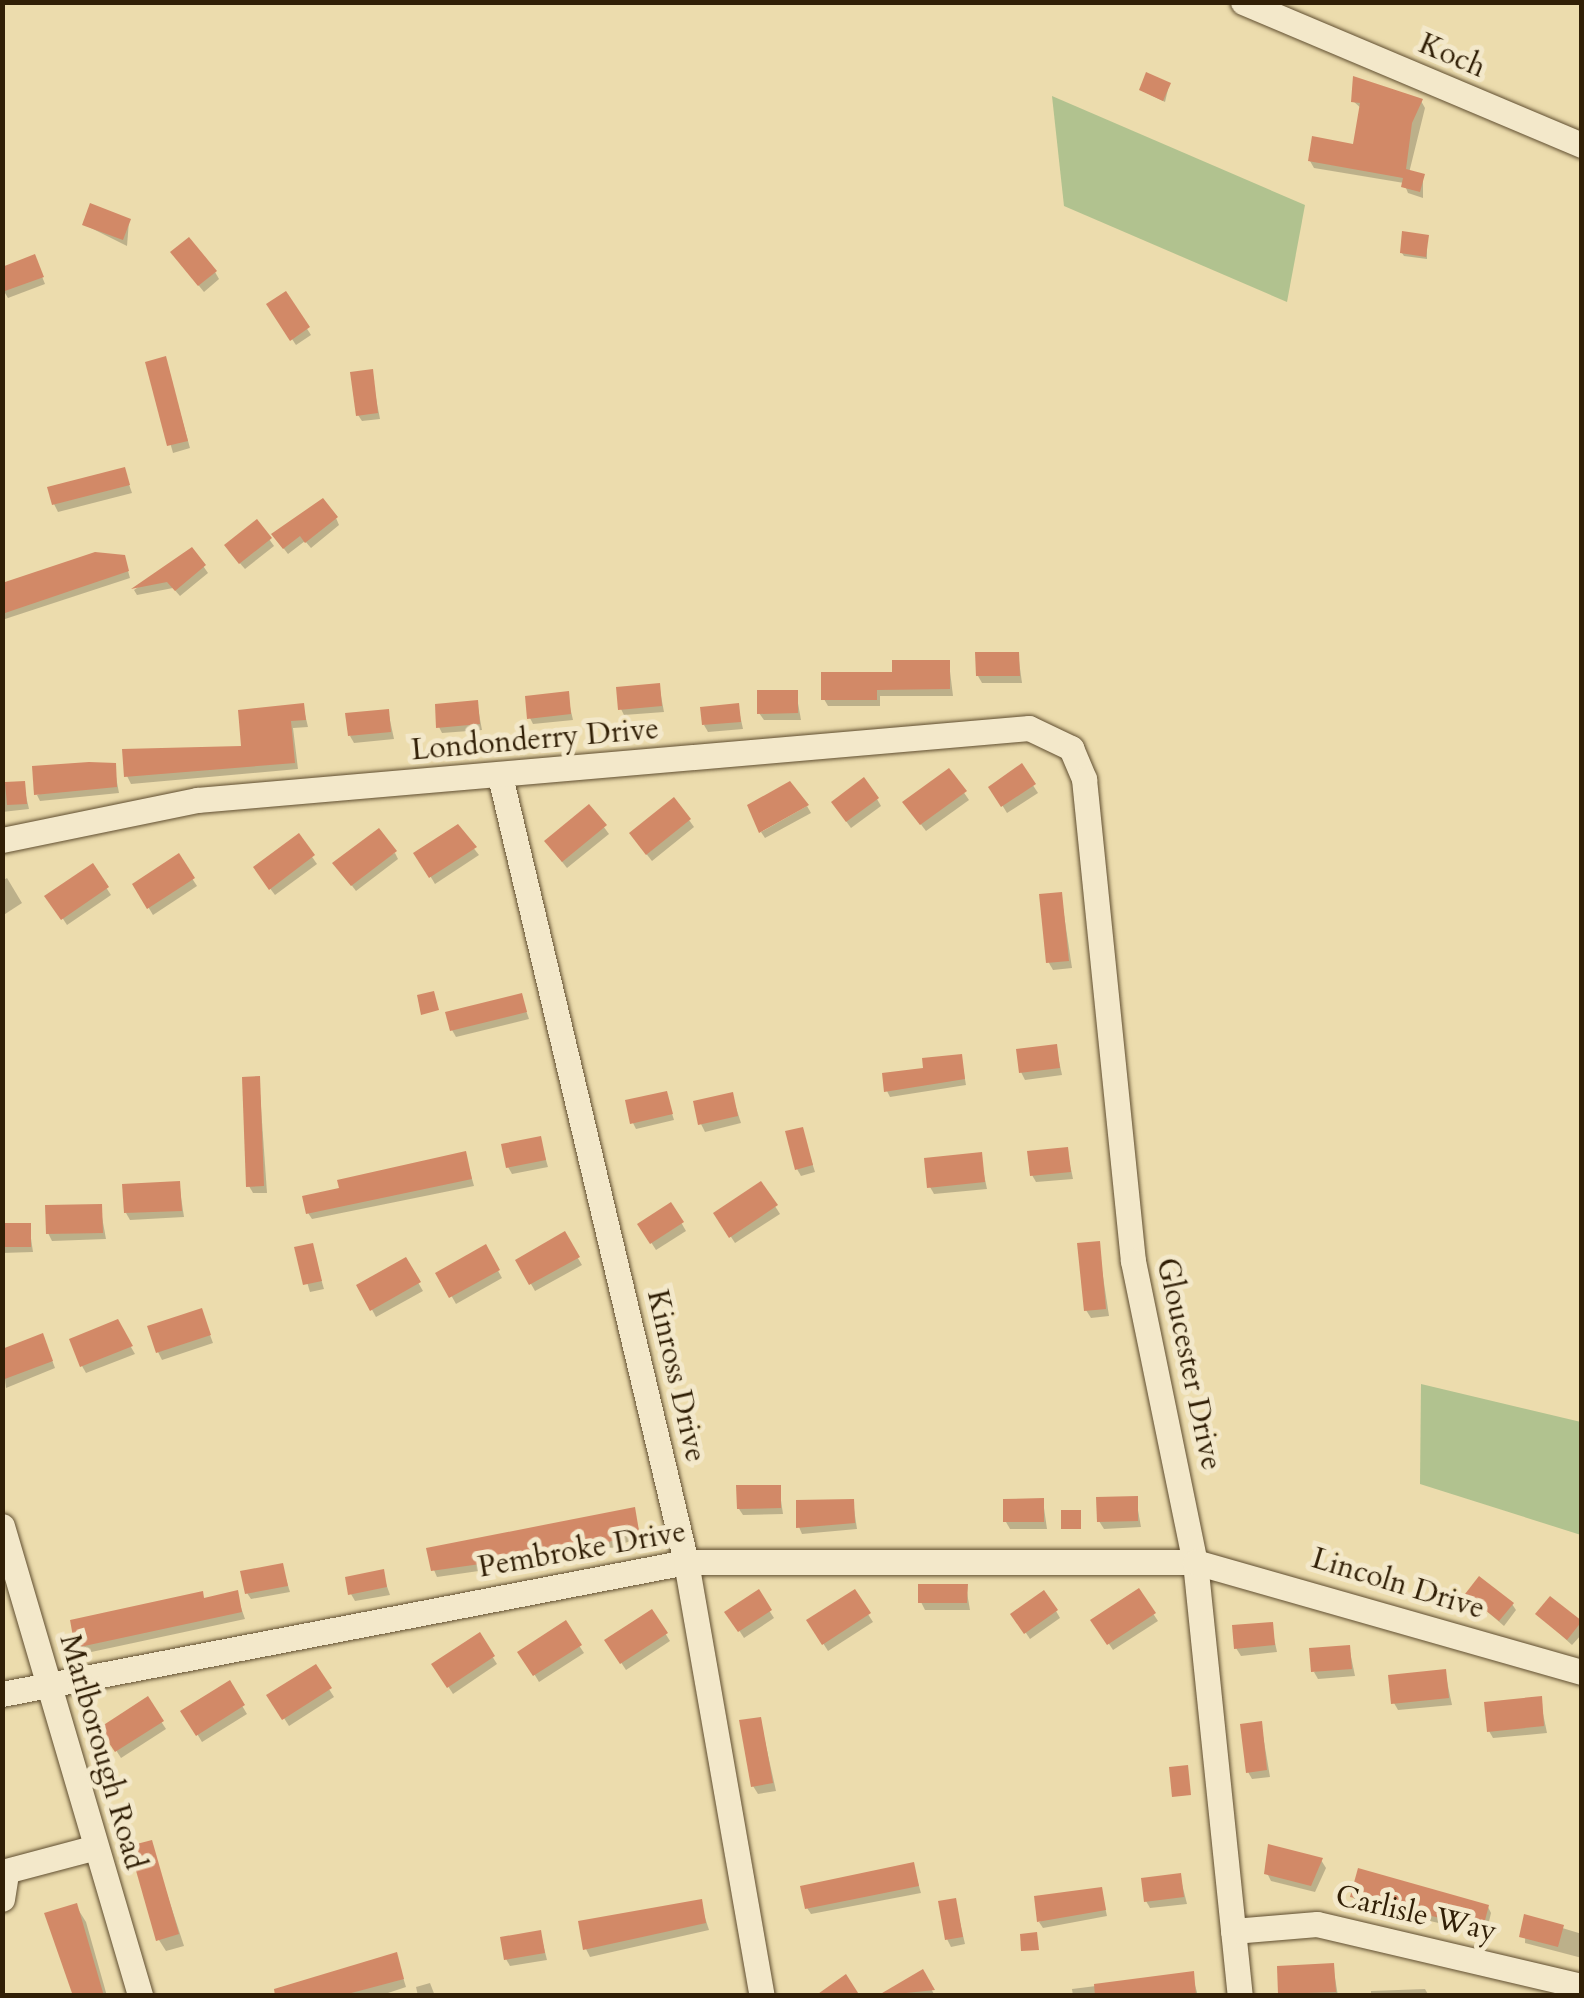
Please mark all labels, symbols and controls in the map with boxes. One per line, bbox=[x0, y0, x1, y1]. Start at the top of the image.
street label: Koch bbox=[1413, 26, 1491, 86]
street label: Londonderry Drive bbox=[410, 711, 660, 769]
street label: Gloucester Drive bbox=[1149, 1255, 1229, 1473]
street label: Kinross Drive bbox=[639, 1286, 713, 1466]
street label: Pembroke Drive bbox=[475, 1514, 689, 1586]
street label: Lincoln Drive bbox=[1307, 1541, 1489, 1627]
street label: Marlborough Road bbox=[51, 1630, 153, 1874]
street label: Carlisle Way bbox=[1332, 1878, 1500, 1950]

